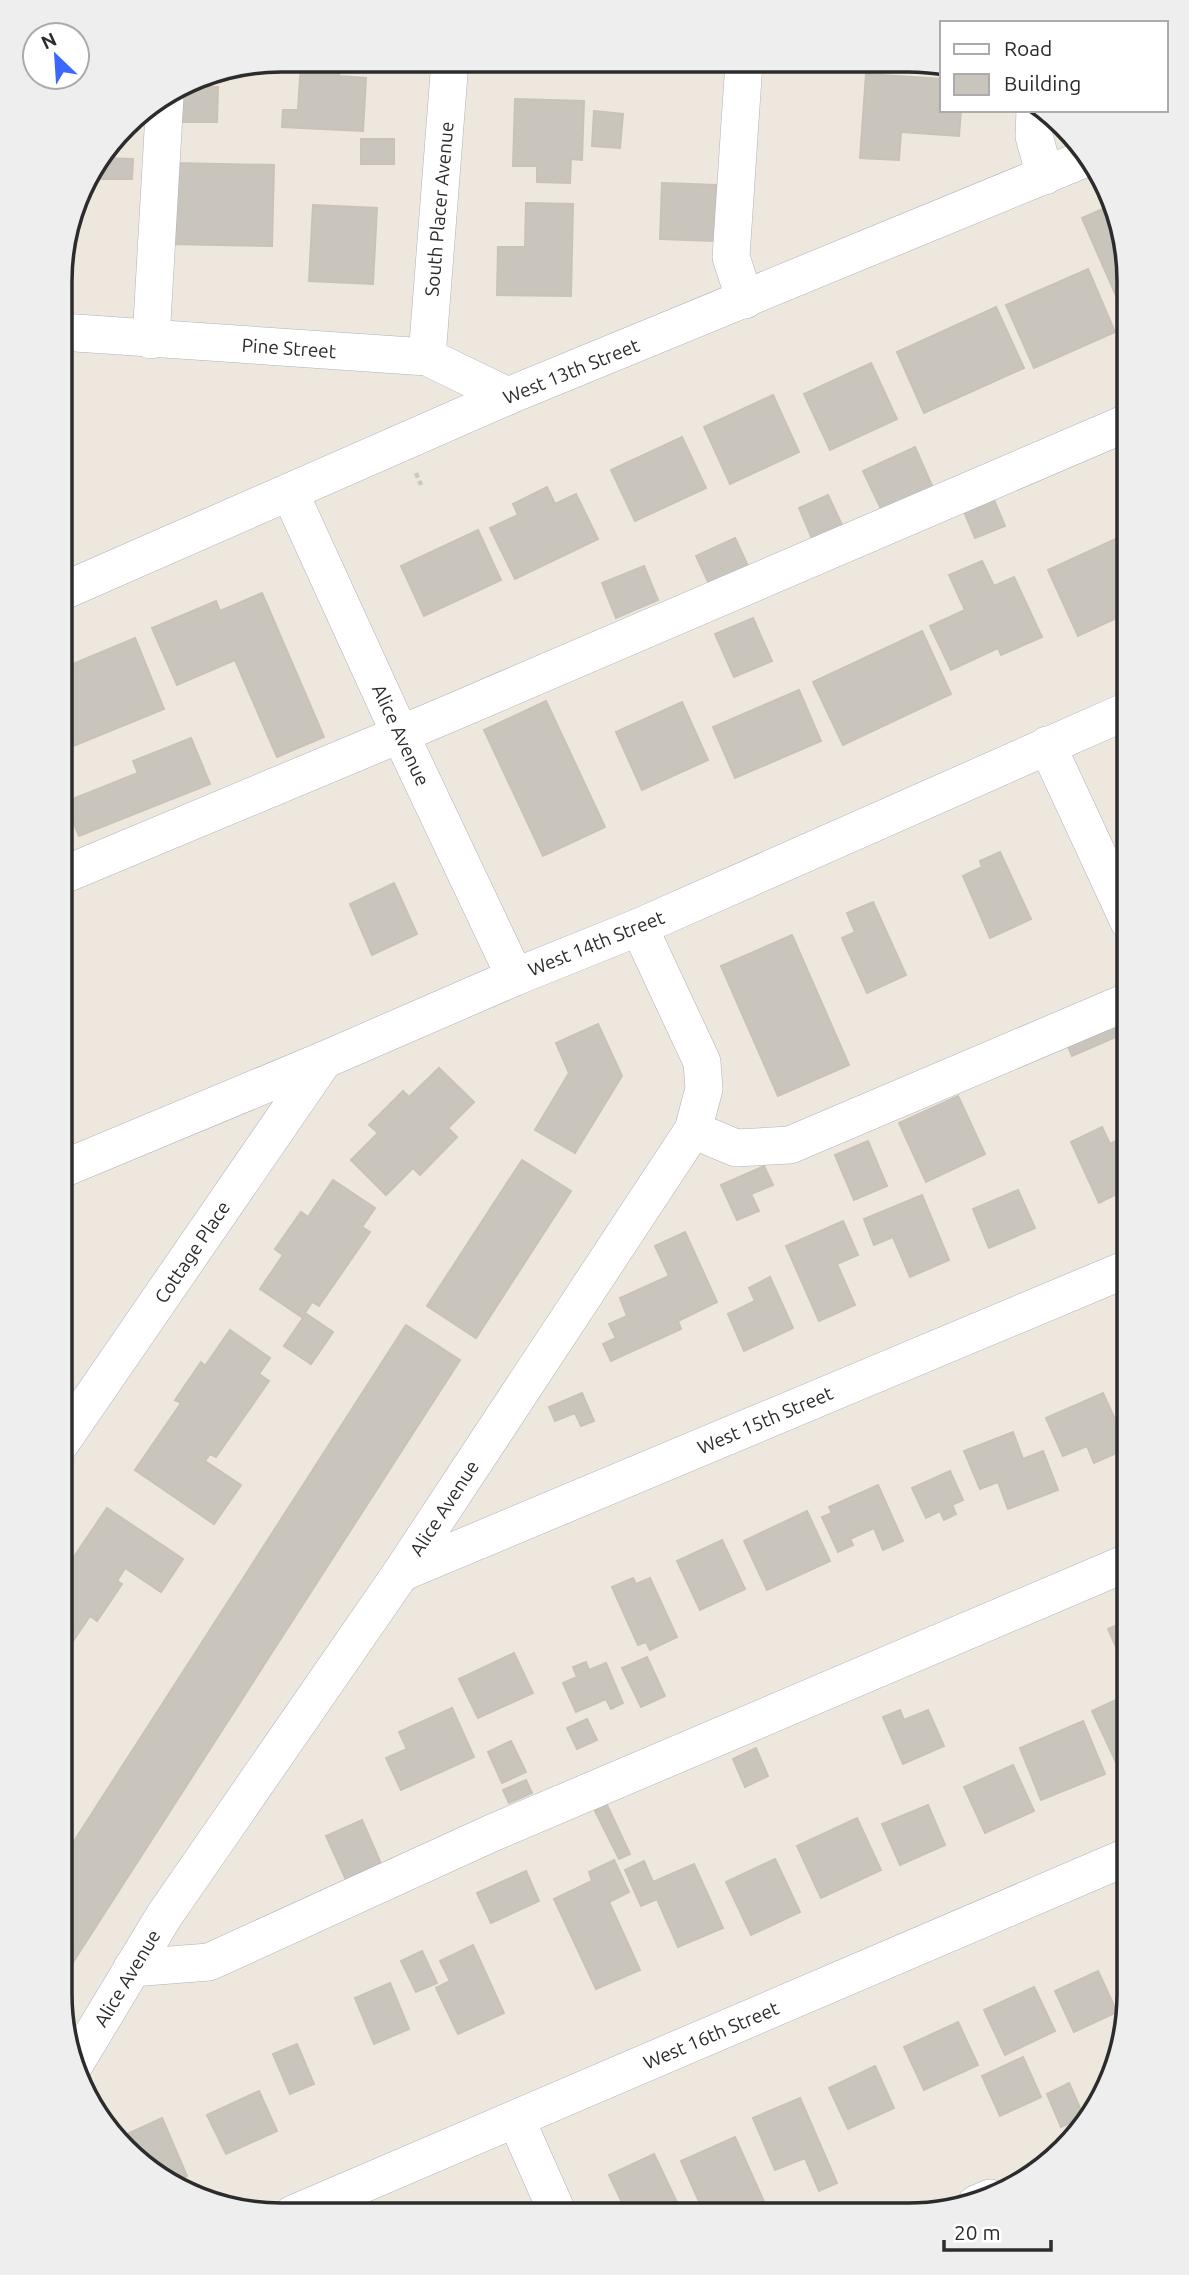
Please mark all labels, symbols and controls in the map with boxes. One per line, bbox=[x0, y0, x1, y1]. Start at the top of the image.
north arrow bbox=[21, 21, 91, 91]
legend bbox=[940, 21, 1168, 112]
text: N bbox=[38, 28, 60, 54]
text: Road bbox=[1004, 36, 1052, 60]
text: Building bbox=[1004, 71, 1081, 95]
street label: South Placer Avenue bbox=[420, 121, 458, 297]
street label: West 13th Street bbox=[500, 333, 643, 408]
street label: Pine Street bbox=[241, 334, 338, 362]
street label: Alice Avenue bbox=[368, 681, 434, 789]
street label: West 14th Street bbox=[525, 905, 668, 980]
street label: Cottage Place bbox=[150, 1197, 234, 1307]
street label: West 15th Street bbox=[694, 1381, 837, 1458]
street label: Alice Avenue bbox=[405, 1456, 483, 1560]
street label: Alice Avenue bbox=[89, 1925, 165, 2031]
street label: West 16th Street bbox=[640, 1996, 783, 2073]
scale bar bbox=[944, 2208, 1051, 2252]
text: 20 m bbox=[954, 2220, 1001, 2244]

